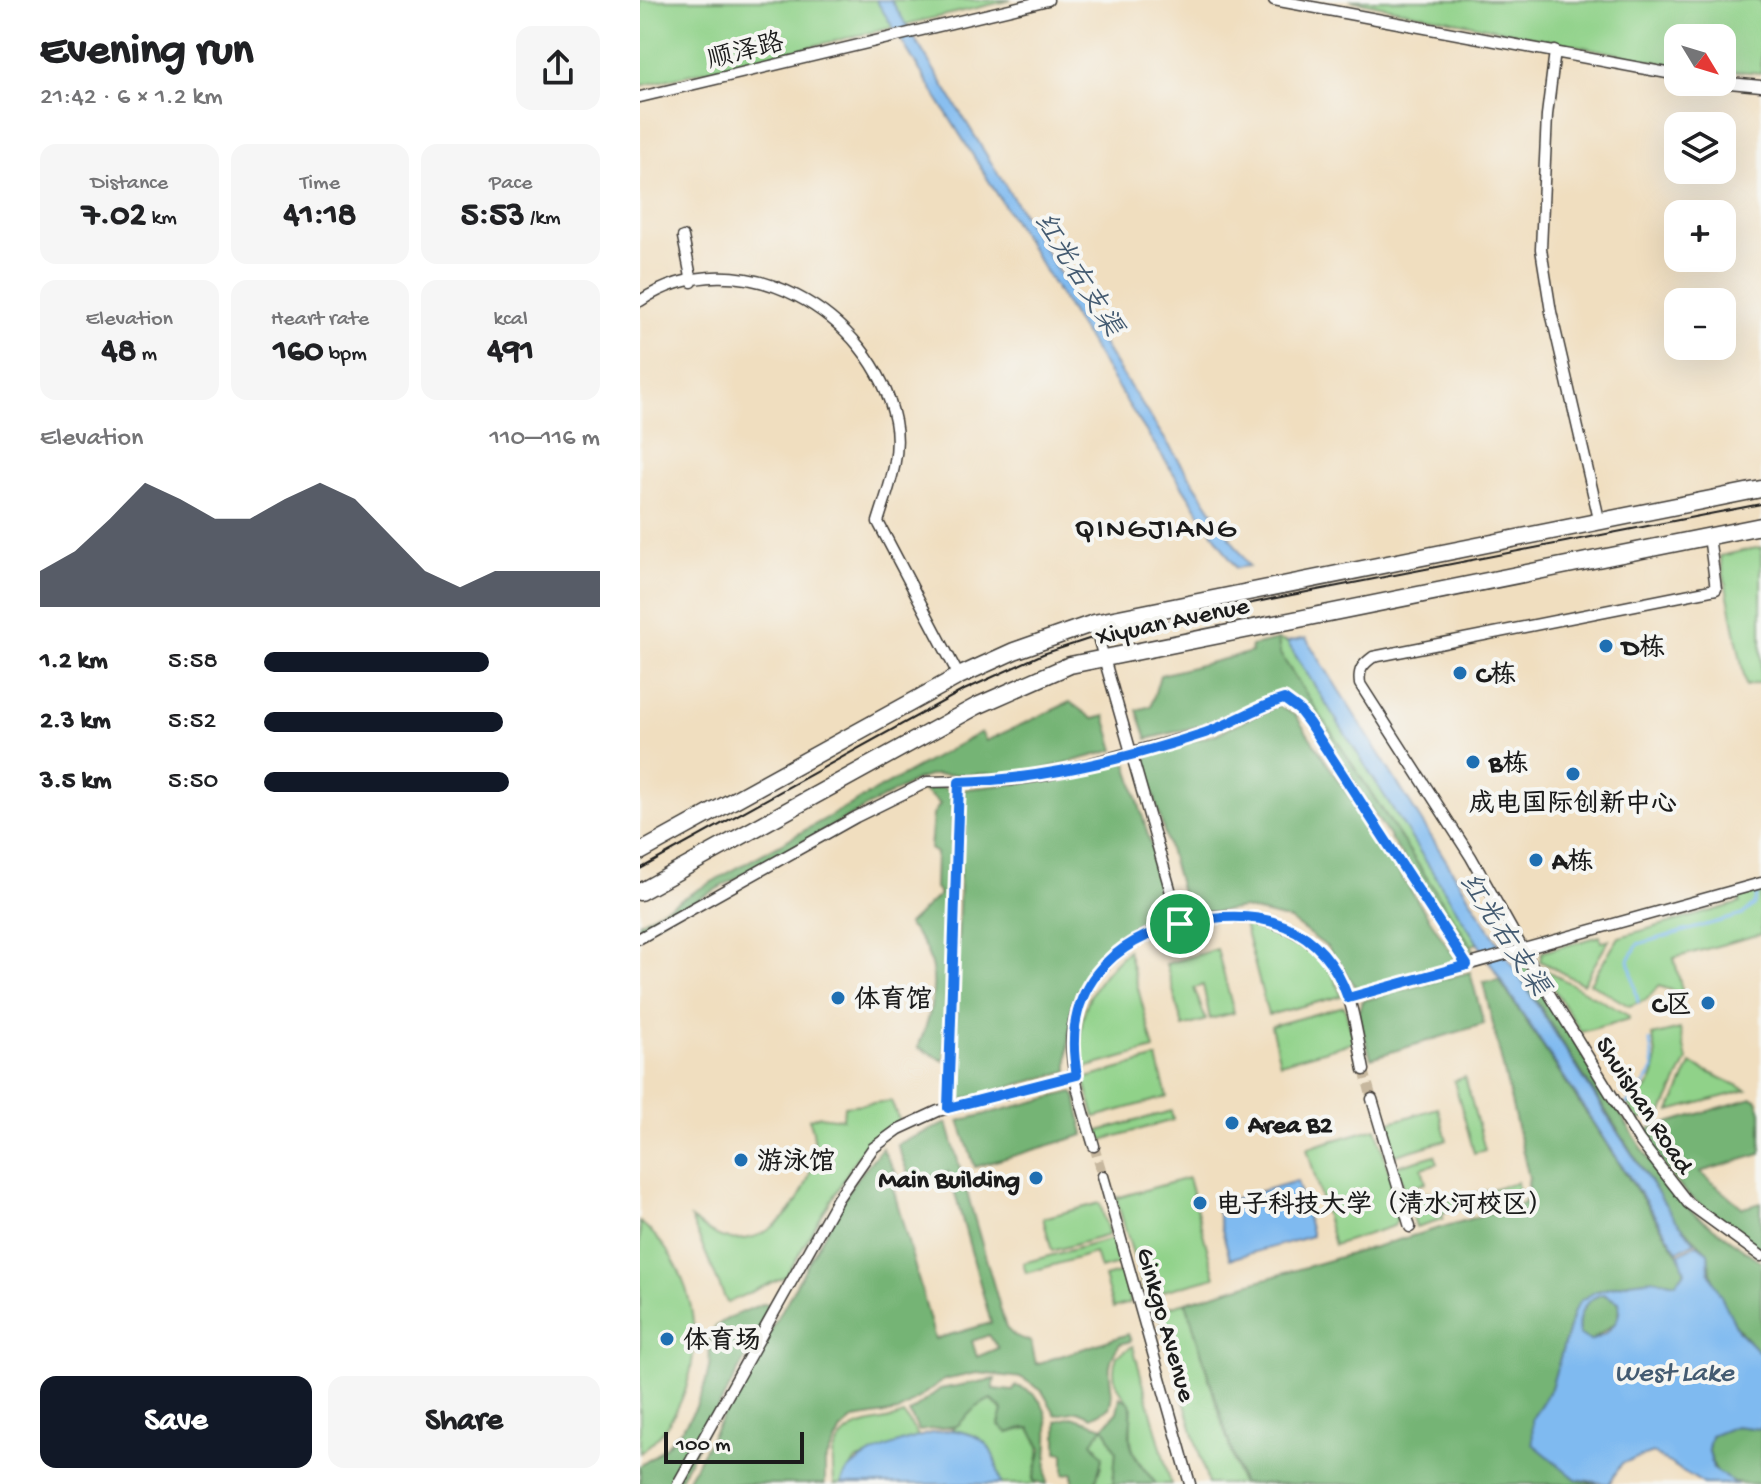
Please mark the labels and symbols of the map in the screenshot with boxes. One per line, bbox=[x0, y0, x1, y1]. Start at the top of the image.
north arrow bbox=[1664, 24, 1736, 96]
street label: 顺泽路 bbox=[704, 27, 788, 78]
water label: 红光右支渠 bbox=[1025, 206, 1130, 345]
district label: QINGJIANG bbox=[1074, 514, 1238, 549]
street label: Xiyuan Avenue bbox=[1093, 592, 1253, 655]
place label: D栋 bbox=[1620, 634, 1665, 666]
marker: D栋 bbox=[1597, 637, 1615, 655]
place label: C栋 bbox=[1476, 661, 1516, 693]
marker: C栋 bbox=[1451, 664, 1469, 682]
place label: B栋 bbox=[1488, 750, 1528, 782]
marker: B栋 bbox=[1464, 753, 1482, 771]
marker: 成电国际创新中心 bbox=[1564, 765, 1582, 783]
place label: 成电国际创新中心 bbox=[1469, 789, 1677, 822]
place label: A栋 bbox=[1551, 848, 1593, 880]
marker: A栋 bbox=[1527, 851, 1545, 869]
water label: 红光右支渠 bbox=[1450, 867, 1557, 1005]
pin bbox=[1146, 890, 1214, 958]
place label: 体育馆 bbox=[854, 985, 932, 1018]
marker: 体育馆 bbox=[829, 989, 847, 1007]
place label: C区 bbox=[1652, 992, 1692, 1023]
marker: C区 bbox=[1699, 994, 1717, 1012]
street label: Shuishan Road bbox=[1586, 1032, 1699, 1182]
place label: Area B2 bbox=[1247, 1112, 1333, 1143]
marker: Area B2 bbox=[1223, 1114, 1241, 1132]
place label: 游泳馆 bbox=[757, 1147, 835, 1180]
marker: 游泳馆 bbox=[732, 1151, 750, 1169]
place label: Main Building bbox=[879, 1167, 1020, 1198]
marker: Main Building bbox=[1027, 1169, 1045, 1187]
place label: 电子科技大学（清水河校区） bbox=[1216, 1190, 1554, 1223]
marker: 电子科技大学（清水河校区） bbox=[1191, 1194, 1209, 1212]
street label: Ginkgo Avenue bbox=[1127, 1245, 1201, 1406]
place label: 体育场 bbox=[683, 1326, 761, 1359]
marker: 体育场 bbox=[658, 1330, 676, 1348]
water label: West Lake bbox=[1614, 1358, 1735, 1391]
scale bar bbox=[664, 1428, 804, 1464]

